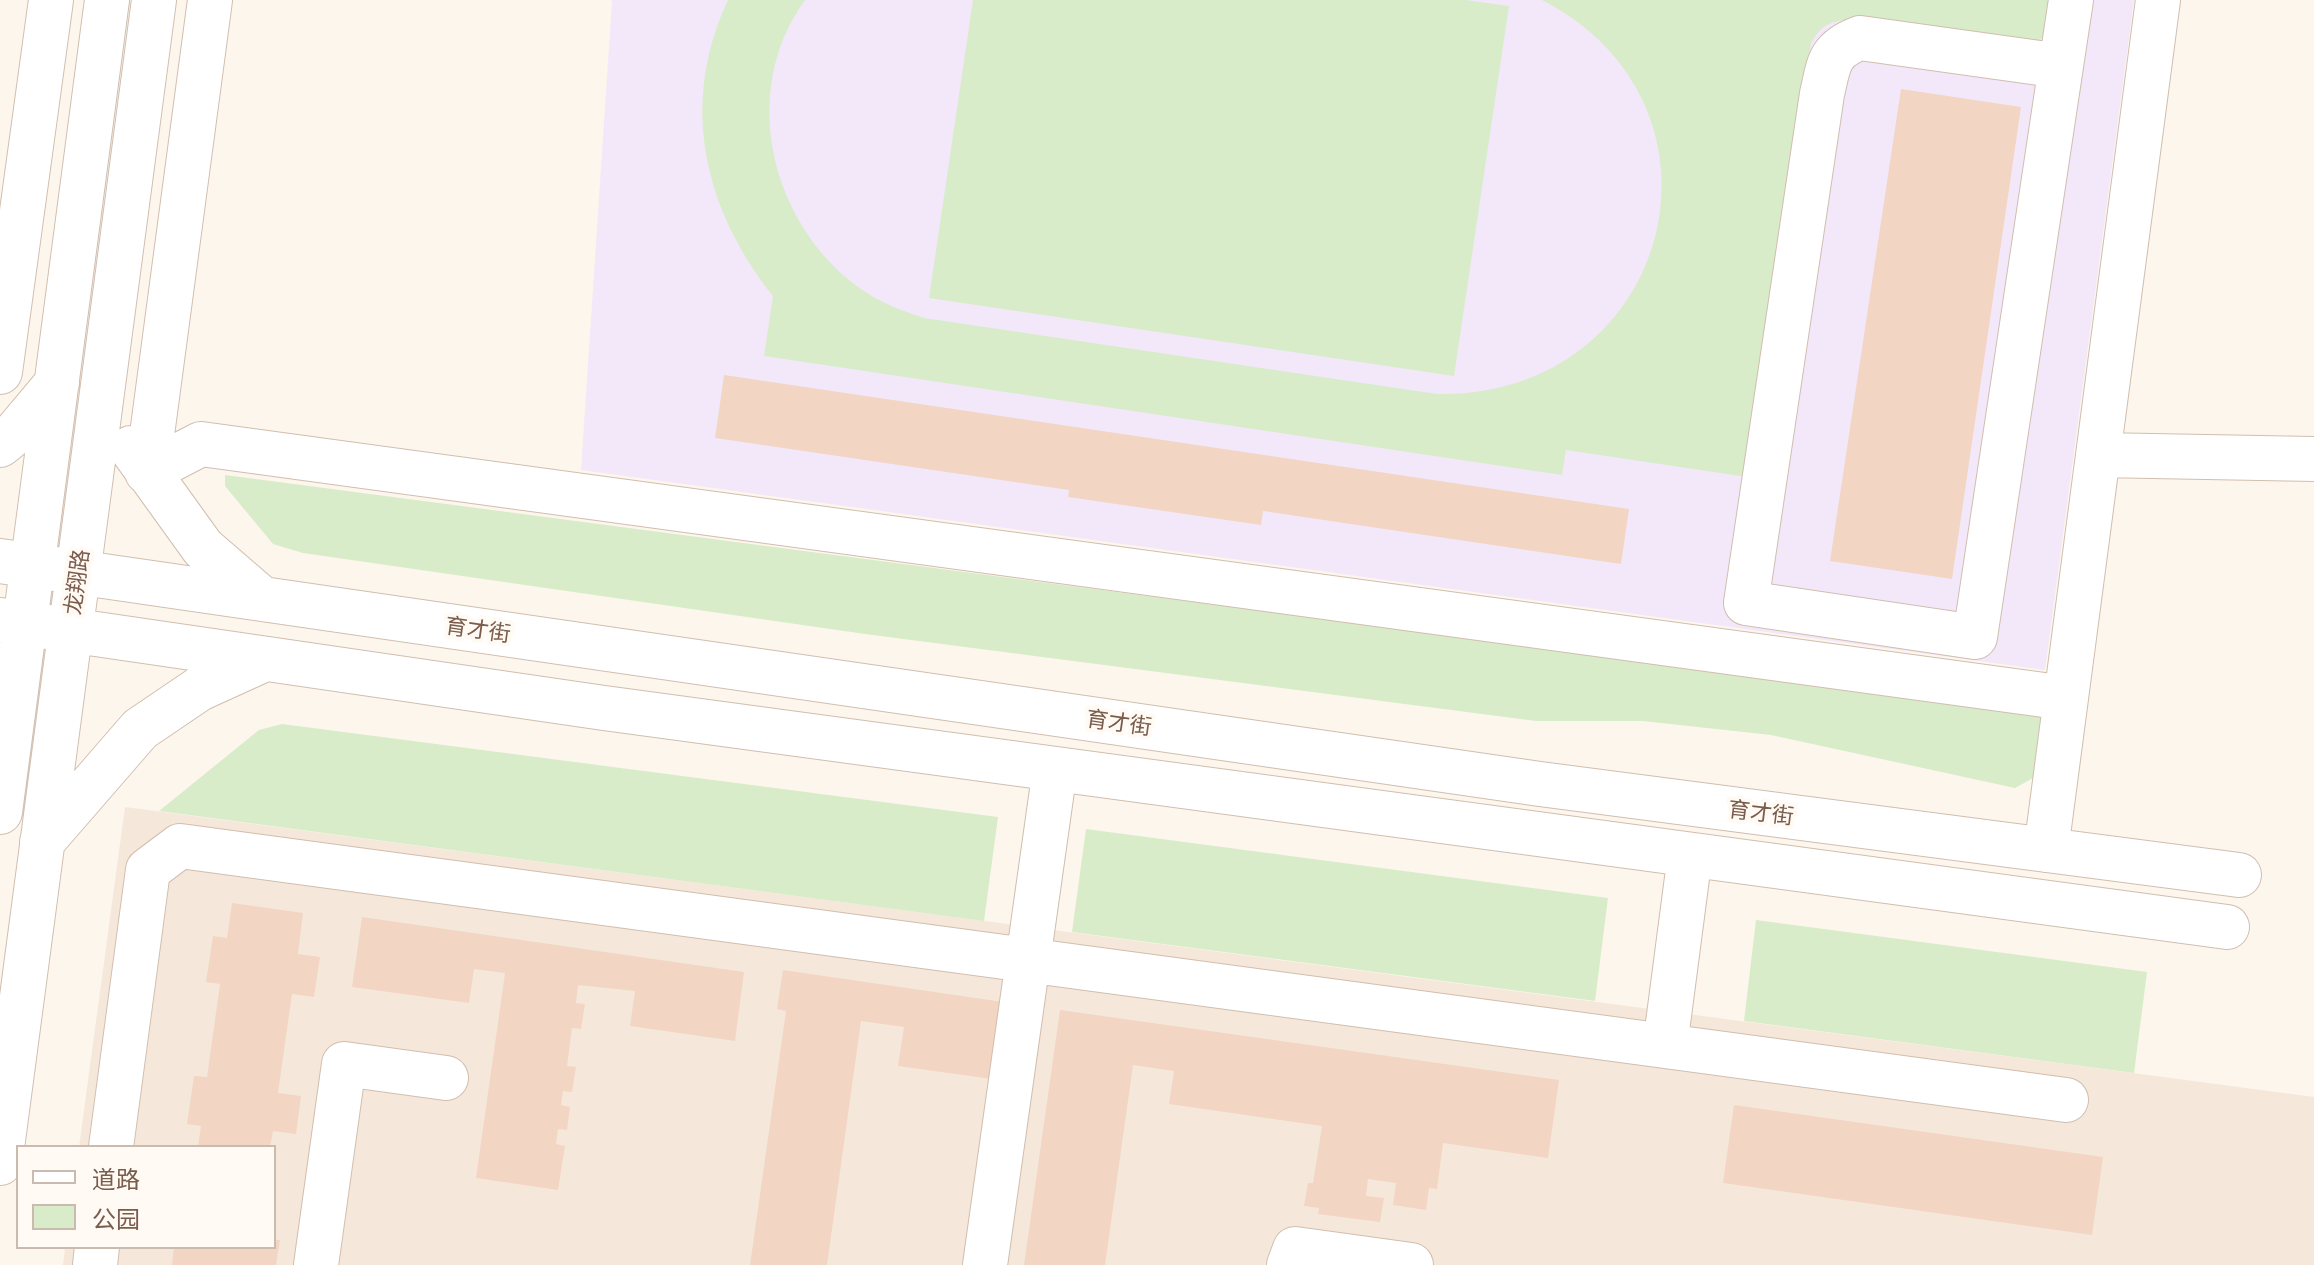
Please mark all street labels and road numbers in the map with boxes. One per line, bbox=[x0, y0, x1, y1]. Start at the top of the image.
street label: 龙翔路 bbox=[59, 547, 95, 617]
street label: 育才街 bbox=[443, 612, 513, 648]
street label: 育才街 bbox=[1084, 705, 1154, 741]
street label: 育才街 bbox=[1727, 796, 1795, 830]

